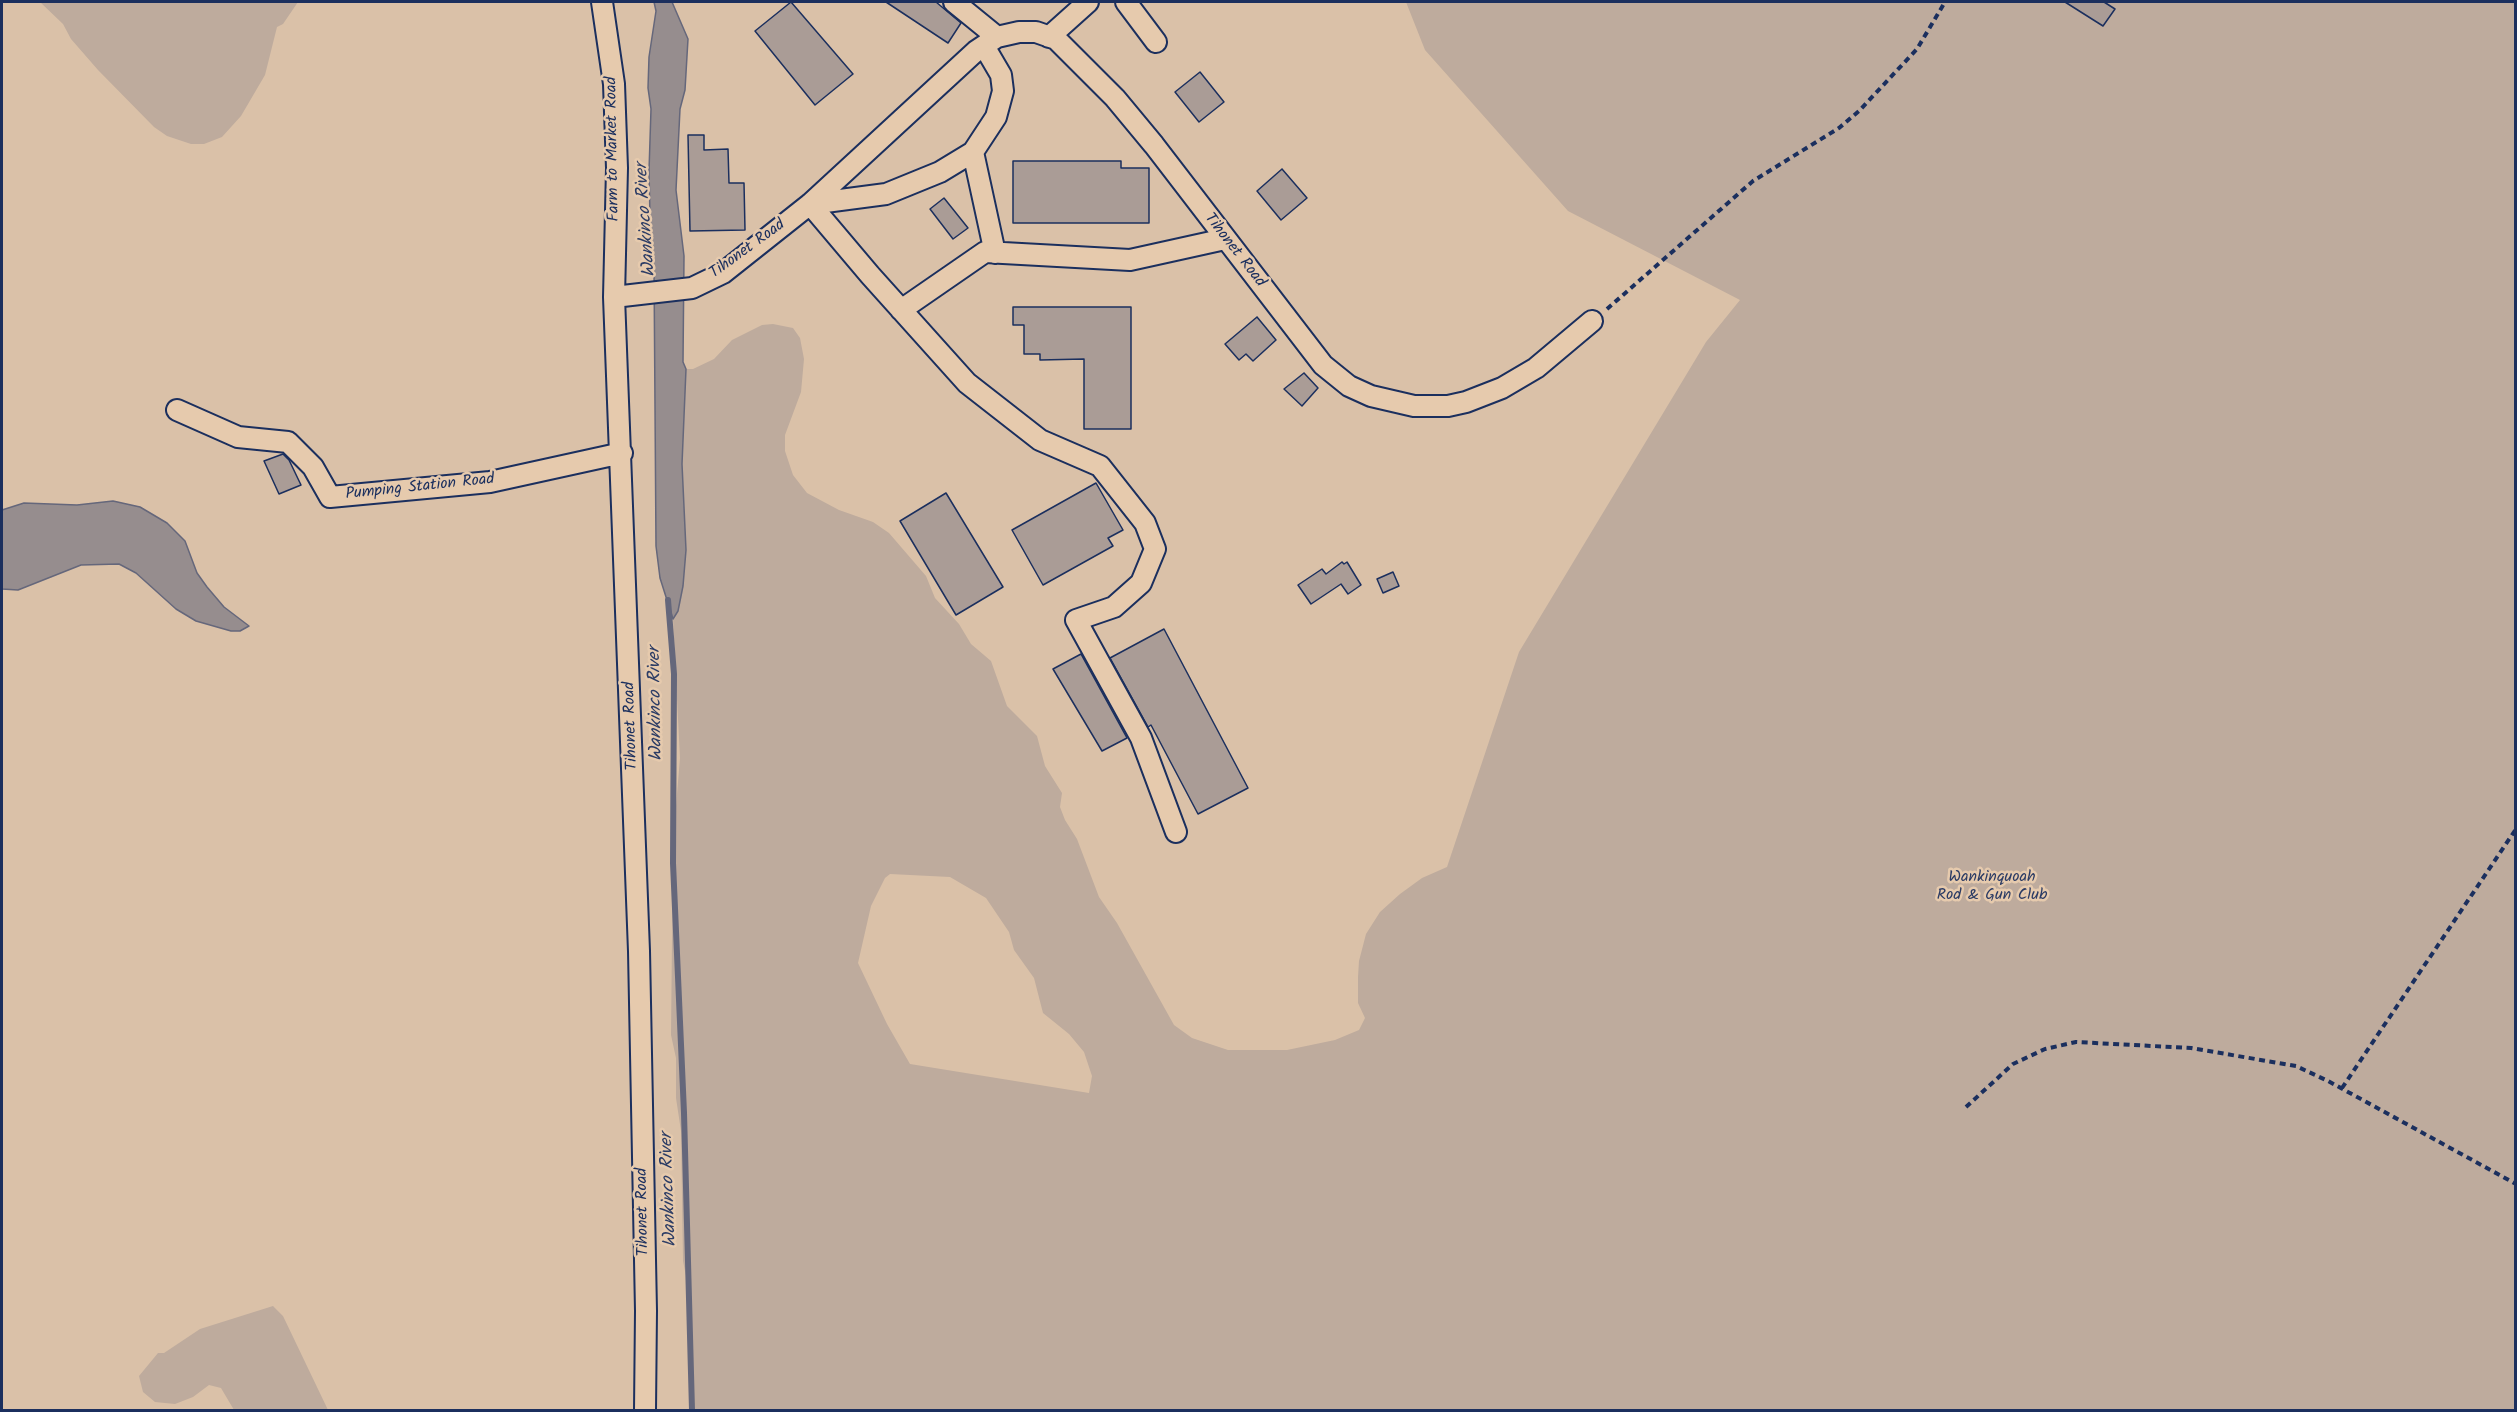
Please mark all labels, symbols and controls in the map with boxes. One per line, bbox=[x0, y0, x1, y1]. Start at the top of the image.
street label: Farm to Market Road bbox=[603, 76, 625, 222]
water label: Wankinco River bbox=[632, 162, 662, 278]
street label: Tihonet Road bbox=[1199, 210, 1269, 292]
street label: Tihonet Road bbox=[707, 216, 789, 284]
street label: Pumping Station Road bbox=[345, 471, 495, 505]
water label: Wankinco River bbox=[645, 647, 669, 761]
street label: Tihonet Road bbox=[621, 681, 643, 771]
park label: Wankinquoah Rod & Gun Club bbox=[1937, 868, 2047, 906]
water label: Wankinco River bbox=[657, 1133, 683, 1247]
street label: Tihonet Road bbox=[634, 1168, 654, 1256]

